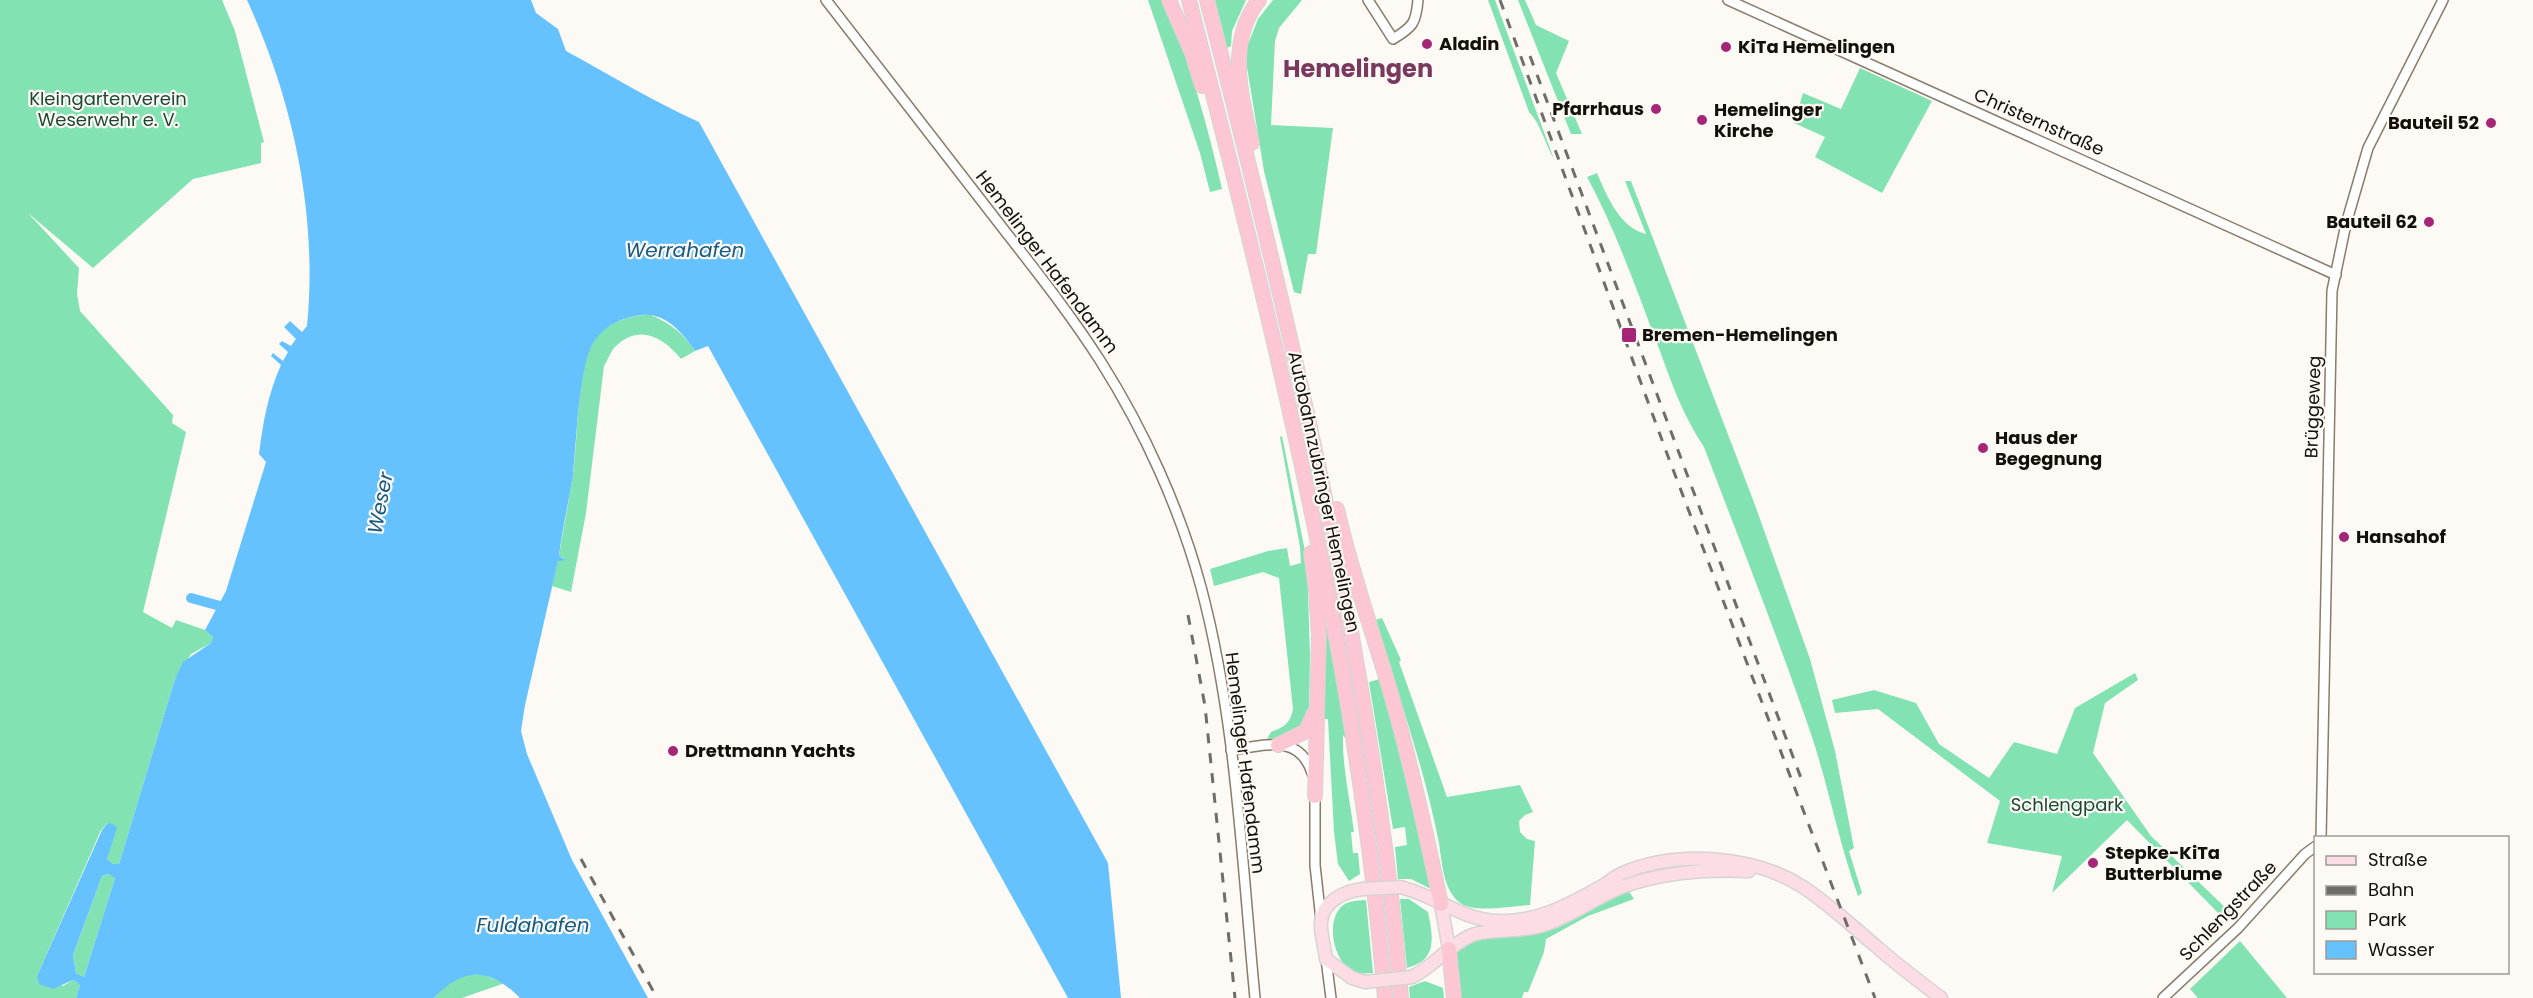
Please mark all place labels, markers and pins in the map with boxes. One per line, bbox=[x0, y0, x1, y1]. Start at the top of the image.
place label: Aladin bbox=[1439, 31, 1499, 56]
place label: KiTa Hemelingen bbox=[1738, 34, 1895, 59]
marker: Aladin bbox=[1420, 37, 1434, 51]
marker: KiTa Hemelingen bbox=[1719, 40, 1733, 54]
place label: Pfarrhaus bbox=[1552, 96, 1644, 121]
place label: Hemelinger Kirche bbox=[1714, 97, 1822, 143]
marker: Pfarrhaus bbox=[1649, 102, 1663, 116]
place label: Bauteil 52 bbox=[2388, 110, 2479, 135]
marker: Hemelinger Kirche bbox=[1695, 113, 1709, 127]
marker: Bauteil 52 bbox=[2484, 116, 2498, 130]
place label: Bauteil 62 bbox=[2326, 209, 2417, 234]
marker: Bauteil 62 bbox=[2422, 215, 2436, 229]
place label: Bremen-Hemelingen bbox=[1642, 322, 1838, 347]
marker: Bremen-Hemelingen bbox=[1620, 326, 1638, 344]
place label: Haus der Begegnung bbox=[1995, 425, 2102, 471]
marker: Haus der Begegnung bbox=[1976, 441, 1990, 455]
place label: Hansahof bbox=[2356, 524, 2446, 549]
marker: Hansahof bbox=[2337, 530, 2351, 544]
place label: Drettmann Yachts bbox=[685, 738, 856, 763]
marker: Drettmann Yachts bbox=[666, 744, 680, 758]
place label: Stepke-KiTa Butterblume bbox=[2105, 840, 2222, 886]
marker: Stepke-KiTa Butterblume bbox=[2086, 856, 2100, 870]

